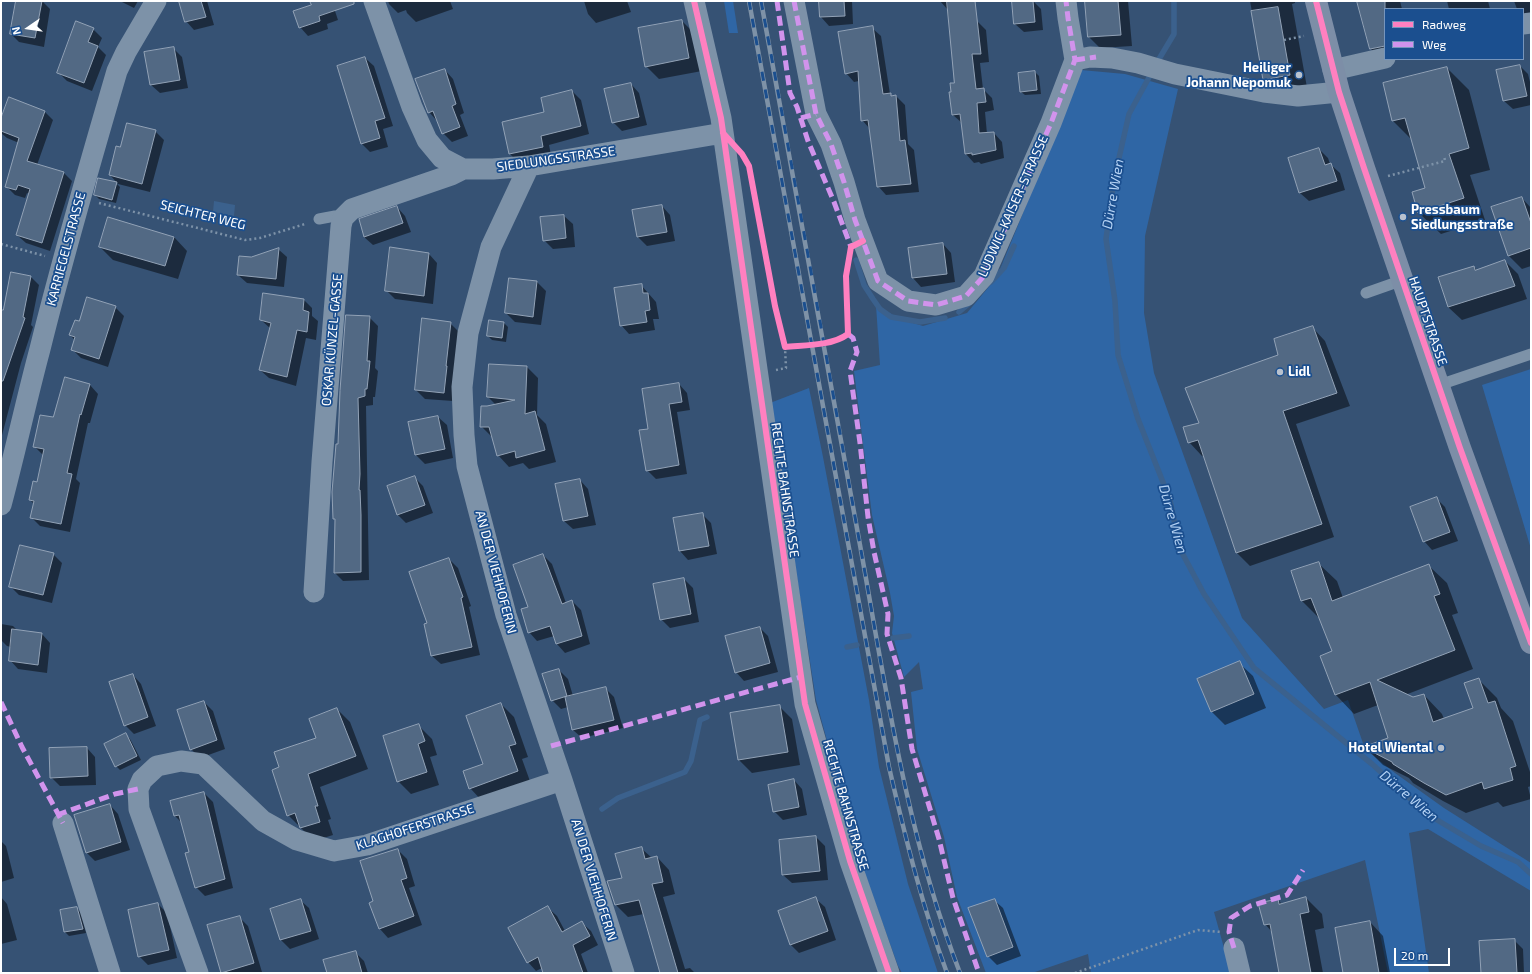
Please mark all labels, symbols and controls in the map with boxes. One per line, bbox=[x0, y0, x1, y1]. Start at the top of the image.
north arrow bbox=[8, 8, 48, 48]
legend bbox=[1384, 8, 1524, 60]
text: Radweg bbox=[1422, 17, 1466, 31]
text: N bbox=[9, 25, 23, 36]
text: Weg bbox=[1422, 37, 1446, 51]
place label: Heiliger Johann Nepomuk bbox=[1186, 60, 1291, 91]
marker: Heiliger Johann Nepomuk bbox=[1294, 70, 1304, 80]
street label: LUDWIG-KAISER-STRASSE bbox=[975, 133, 1051, 279]
street label: SIEDLUNGSSTRASSE bbox=[496, 143, 616, 175]
water label: Dürre Wien bbox=[1099, 158, 1127, 230]
street label: KARRIEGELSTRASSE bbox=[43, 190, 89, 308]
street label: SEICHTER WEG bbox=[159, 197, 247, 233]
place label: Pressbaum Siedlungsstraße bbox=[1411, 202, 1513, 233]
marker: Pressbaum Siedlungsstraße bbox=[1398, 212, 1408, 222]
street label: OSKAR KÜNZEL-GASSE bbox=[318, 273, 346, 407]
street label: HAUPTSTRASSE bbox=[1405, 274, 1451, 368]
place label: Lidl bbox=[1288, 364, 1311, 380]
marker: Lidl bbox=[1275, 367, 1285, 377]
street label: RECHTE BAHNSTRASSE bbox=[768, 422, 802, 558]
water label: Dürre Wien bbox=[1155, 483, 1191, 555]
street label: AN DER VIEHHOFERIN bbox=[472, 509, 520, 635]
street label: RECHTE BAHNSTRASSE bbox=[820, 738, 872, 872]
place label: Hotel Wiental bbox=[1348, 740, 1433, 756]
marker: Hotel Wiental bbox=[1436, 743, 1446, 753]
water label: Dürre Wien bbox=[1376, 767, 1442, 825]
street label: KLAGHOFERSTRASSE bbox=[354, 801, 476, 853]
street label: AN DER VIEHHOFERIN bbox=[568, 817, 620, 943]
scale bar bbox=[1396, 940, 1452, 966]
text: 20 m bbox=[1401, 948, 1428, 962]

